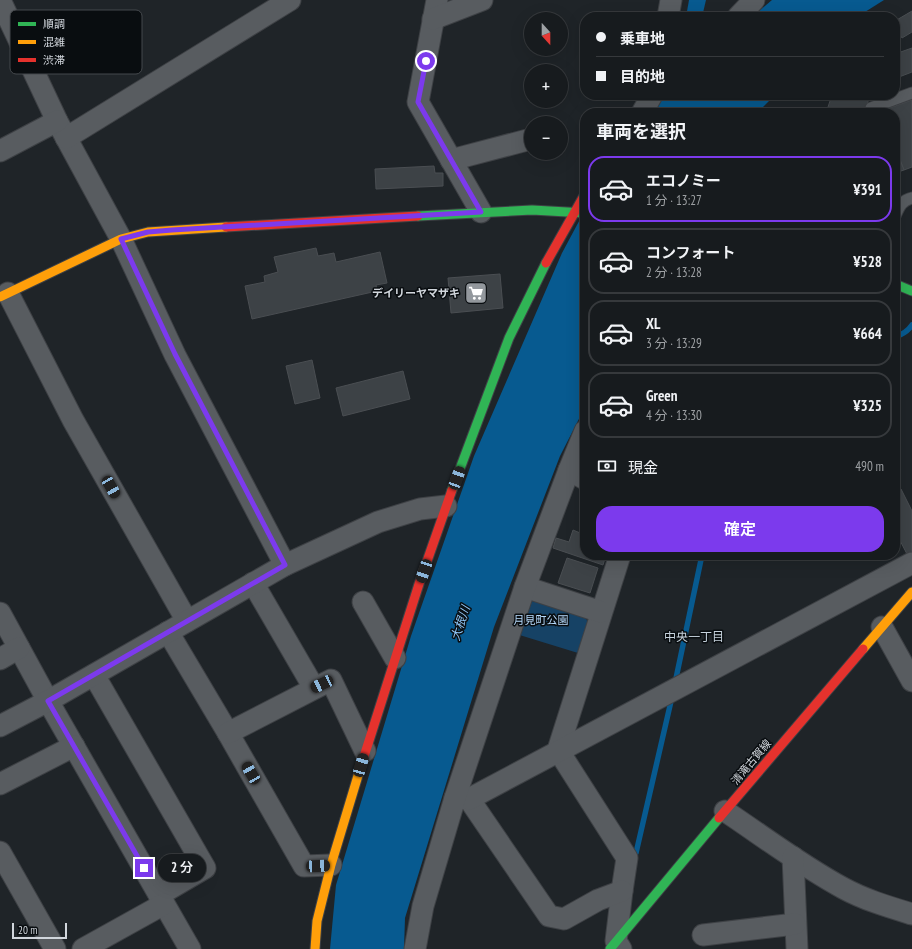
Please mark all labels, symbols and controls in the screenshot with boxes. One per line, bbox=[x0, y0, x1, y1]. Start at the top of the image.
legend bbox=[10, 10, 142, 74]
north arrow bbox=[524, 12, 568, 56]
map controls bbox=[524, 12, 568, 160]
text: 順調 bbox=[43, 17, 65, 31]
text: 乗車地 bbox=[620, 29, 665, 48]
text: 混雑 bbox=[43, 35, 65, 49]
route start bbox=[417, 52, 435, 70]
text: 渋滞 bbox=[43, 53, 65, 67]
button: + bbox=[524, 64, 568, 108]
text: 目的地 bbox=[620, 67, 665, 86]
button: − bbox=[524, 116, 568, 160]
text: 車両を選択 bbox=[596, 120, 686, 143]
icon: car bbox=[598, 171, 634, 207]
text: エコノミー bbox=[646, 171, 721, 190]
text: ¥391 bbox=[853, 180, 882, 199]
text: 1 分 · 13:27 bbox=[646, 192, 702, 209]
icon: car bbox=[598, 243, 634, 279]
text: コンフォート bbox=[646, 243, 736, 262]
text: ¥528 bbox=[853, 252, 882, 271]
text: 2 分 · 13:28 bbox=[646, 264, 702, 281]
supermarket icon: デイリーヤマザキ bbox=[463, 280, 489, 306]
place label: デイリーヤマザキ bbox=[372, 286, 460, 300]
text: XL bbox=[646, 314, 660, 333]
icon: car bbox=[598, 315, 634, 351]
text: ¥664 bbox=[853, 324, 882, 343]
text: 3 分 · 13:29 bbox=[646, 335, 702, 352]
text: Green bbox=[646, 386, 678, 405]
icon: car bbox=[598, 387, 634, 423]
text: ¥325 bbox=[853, 396, 882, 415]
text: 4 分 · 13:30 bbox=[646, 407, 702, 424]
icon: cash bbox=[596, 455, 618, 477]
text: 現金 bbox=[628, 458, 658, 477]
text: 490 m bbox=[855, 458, 884, 475]
car bbox=[447, 465, 467, 491]
car bbox=[100, 474, 122, 500]
button: 確定 bbox=[596, 506, 884, 552]
car bbox=[414, 558, 434, 584]
water label: 大根川 bbox=[447, 602, 473, 642]
park label: 月見町公園 bbox=[514, 613, 569, 627]
district label: 中央一丁目 bbox=[664, 629, 724, 644]
car bbox=[309, 673, 335, 695]
street label: 清滝古賀線 bbox=[728, 736, 774, 788]
car bbox=[352, 752, 370, 778]
car bbox=[240, 760, 262, 786]
callout: 2 分 bbox=[158, 854, 206, 882]
route end bbox=[135, 859, 153, 877]
text: 2 分 bbox=[171, 859, 193, 876]
car bbox=[306, 859, 330, 873]
scale bar bbox=[12, 921, 67, 940]
text: 20 m bbox=[18, 923, 37, 937]

